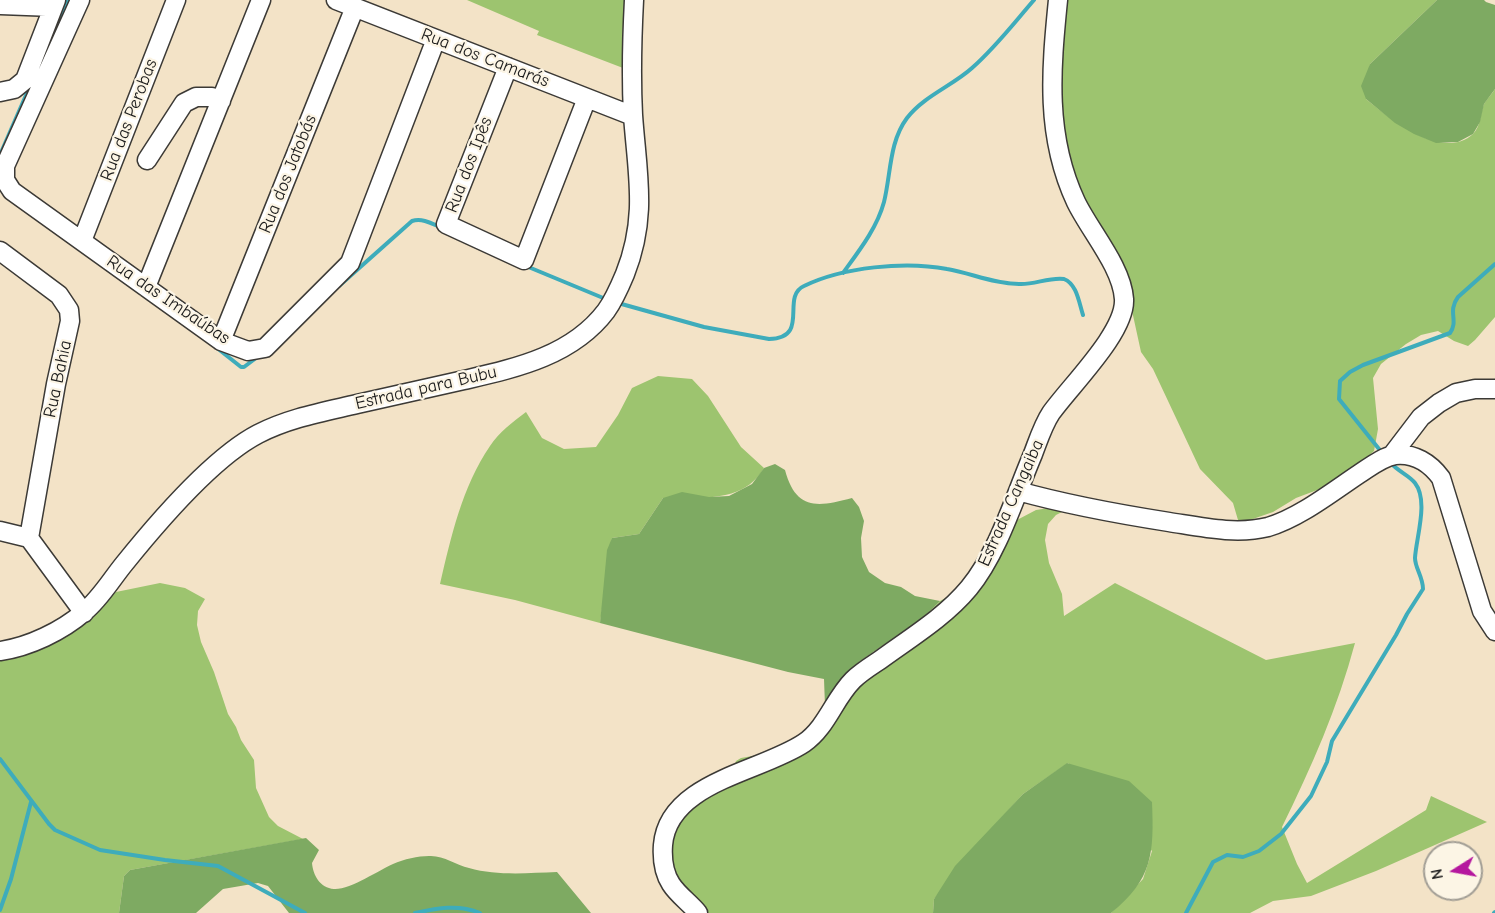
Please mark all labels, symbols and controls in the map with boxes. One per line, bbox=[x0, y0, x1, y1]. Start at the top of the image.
street label: Rua dos Camarás bbox=[418, 24, 552, 92]
street label: Rua das Perobas bbox=[96, 56, 162, 184]
street label: Rua dos Jatobás bbox=[254, 112, 322, 236]
street label: Rua dos Ipês bbox=[441, 114, 497, 216]
street label: Rua das Imbaúbas bbox=[102, 251, 234, 349]
street label: Rua Bahia bbox=[39, 338, 77, 420]
street label: Estrada para Bubu bbox=[353, 361, 499, 415]
street label: Estrada Cangaiba bbox=[973, 436, 1049, 570]
north arrow bbox=[1423, 841, 1483, 901]
text: N bbox=[1427, 867, 1447, 881]

